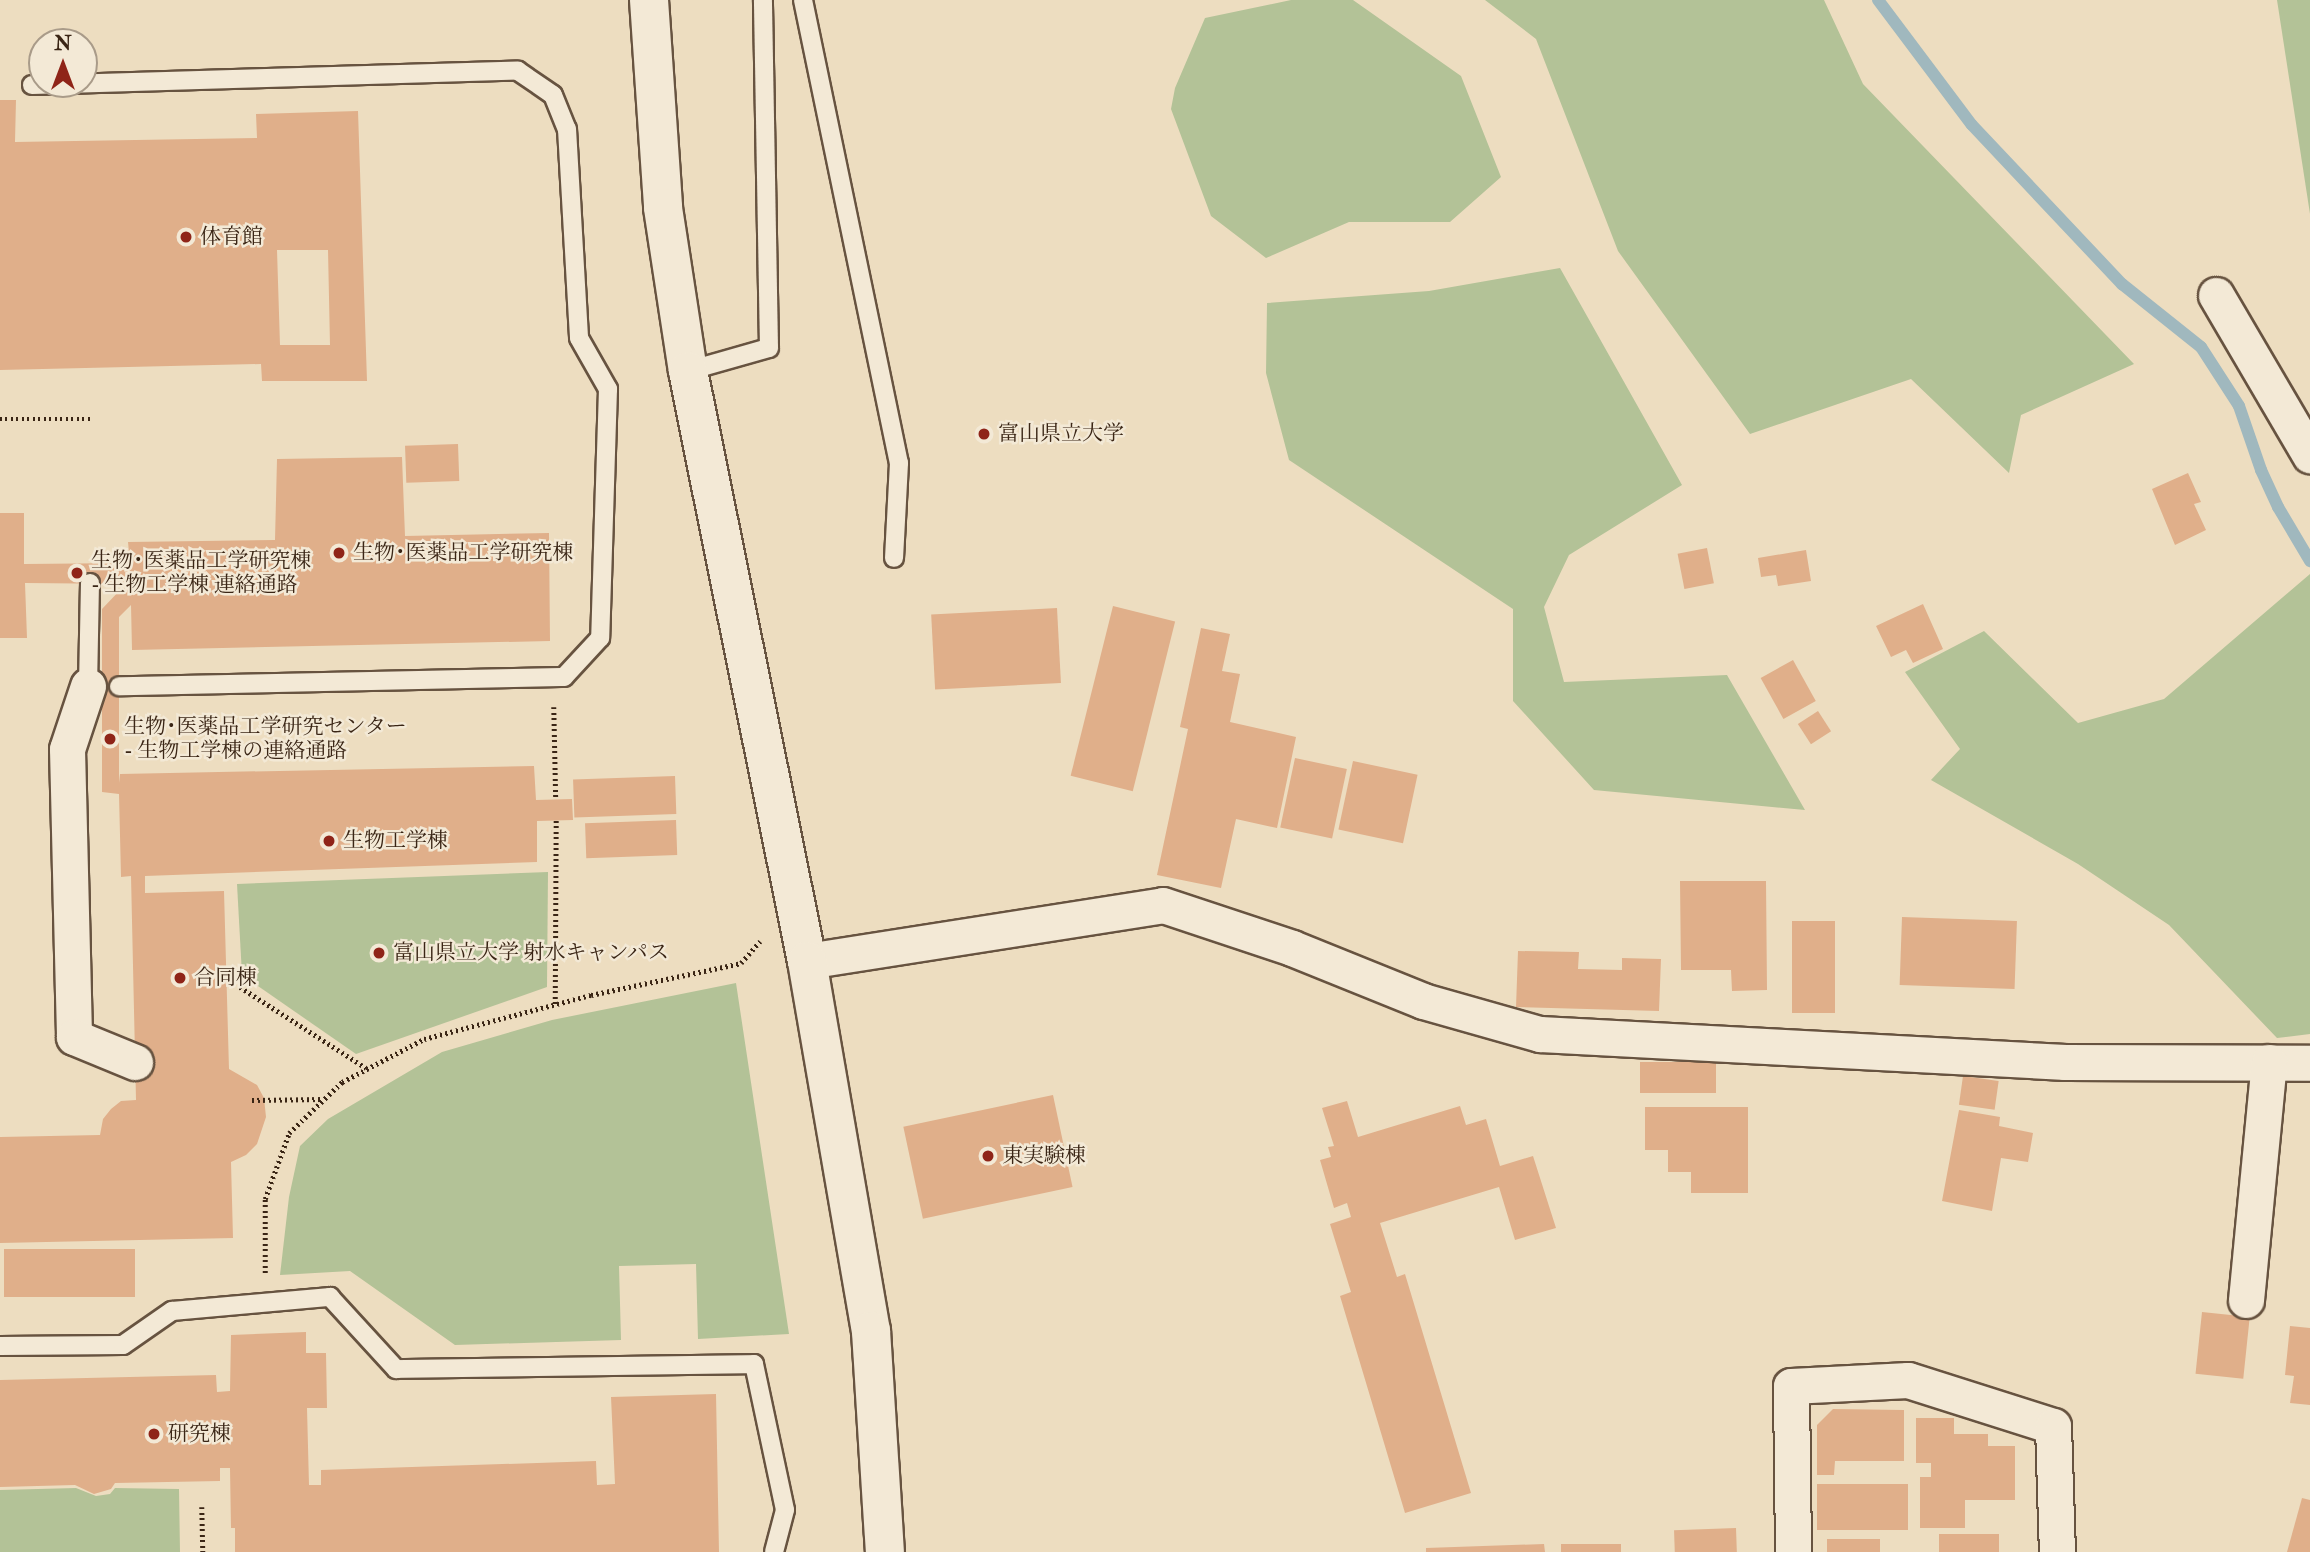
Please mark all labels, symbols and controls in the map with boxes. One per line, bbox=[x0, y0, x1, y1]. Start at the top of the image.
north arrow bbox=[28, 28, 98, 98]
text: N bbox=[54, 32, 72, 56]
place label: 体育館 bbox=[200, 224, 263, 250]
marker: 体育館 bbox=[178, 229, 194, 245]
place label: 富山県立大学 bbox=[998, 421, 1124, 447]
marker: 富山県立大学 bbox=[976, 426, 992, 442]
place label: 生物･医薬品工学研究棟 bbox=[353, 540, 573, 566]
marker: 生物･医薬品工学研究棟 bbox=[331, 545, 347, 561]
place label: 生物･医薬品工学研究棟 - 生物工学棟 連絡通路 bbox=[91, 548, 311, 598]
marker: 生物･医薬品工学研究棟 - 生物工学棟 連絡通路 bbox=[69, 565, 85, 581]
place label: 生物･医薬品工学研究センター - 生物工学棟の連絡通路 bbox=[124, 714, 407, 764]
marker: 生物･医薬品工学研究センター - 生物工学棟の連絡通路 bbox=[102, 731, 118, 747]
place label: 生物工学棟 bbox=[343, 828, 448, 854]
marker: 生物工学棟 bbox=[321, 833, 337, 849]
place label: 富山県立大学 射水キャンパス bbox=[393, 940, 670, 966]
marker: 富山県立大学 射水キャンパス bbox=[371, 945, 387, 961]
place label: 合同棟 bbox=[194, 965, 257, 991]
marker: 合同棟 bbox=[172, 970, 188, 986]
place label: 東実験棟 bbox=[1002, 1143, 1086, 1169]
marker: 東実験棟 bbox=[980, 1148, 996, 1164]
place label: 研究棟 bbox=[168, 1421, 231, 1447]
marker: 研究棟 bbox=[146, 1426, 162, 1442]

